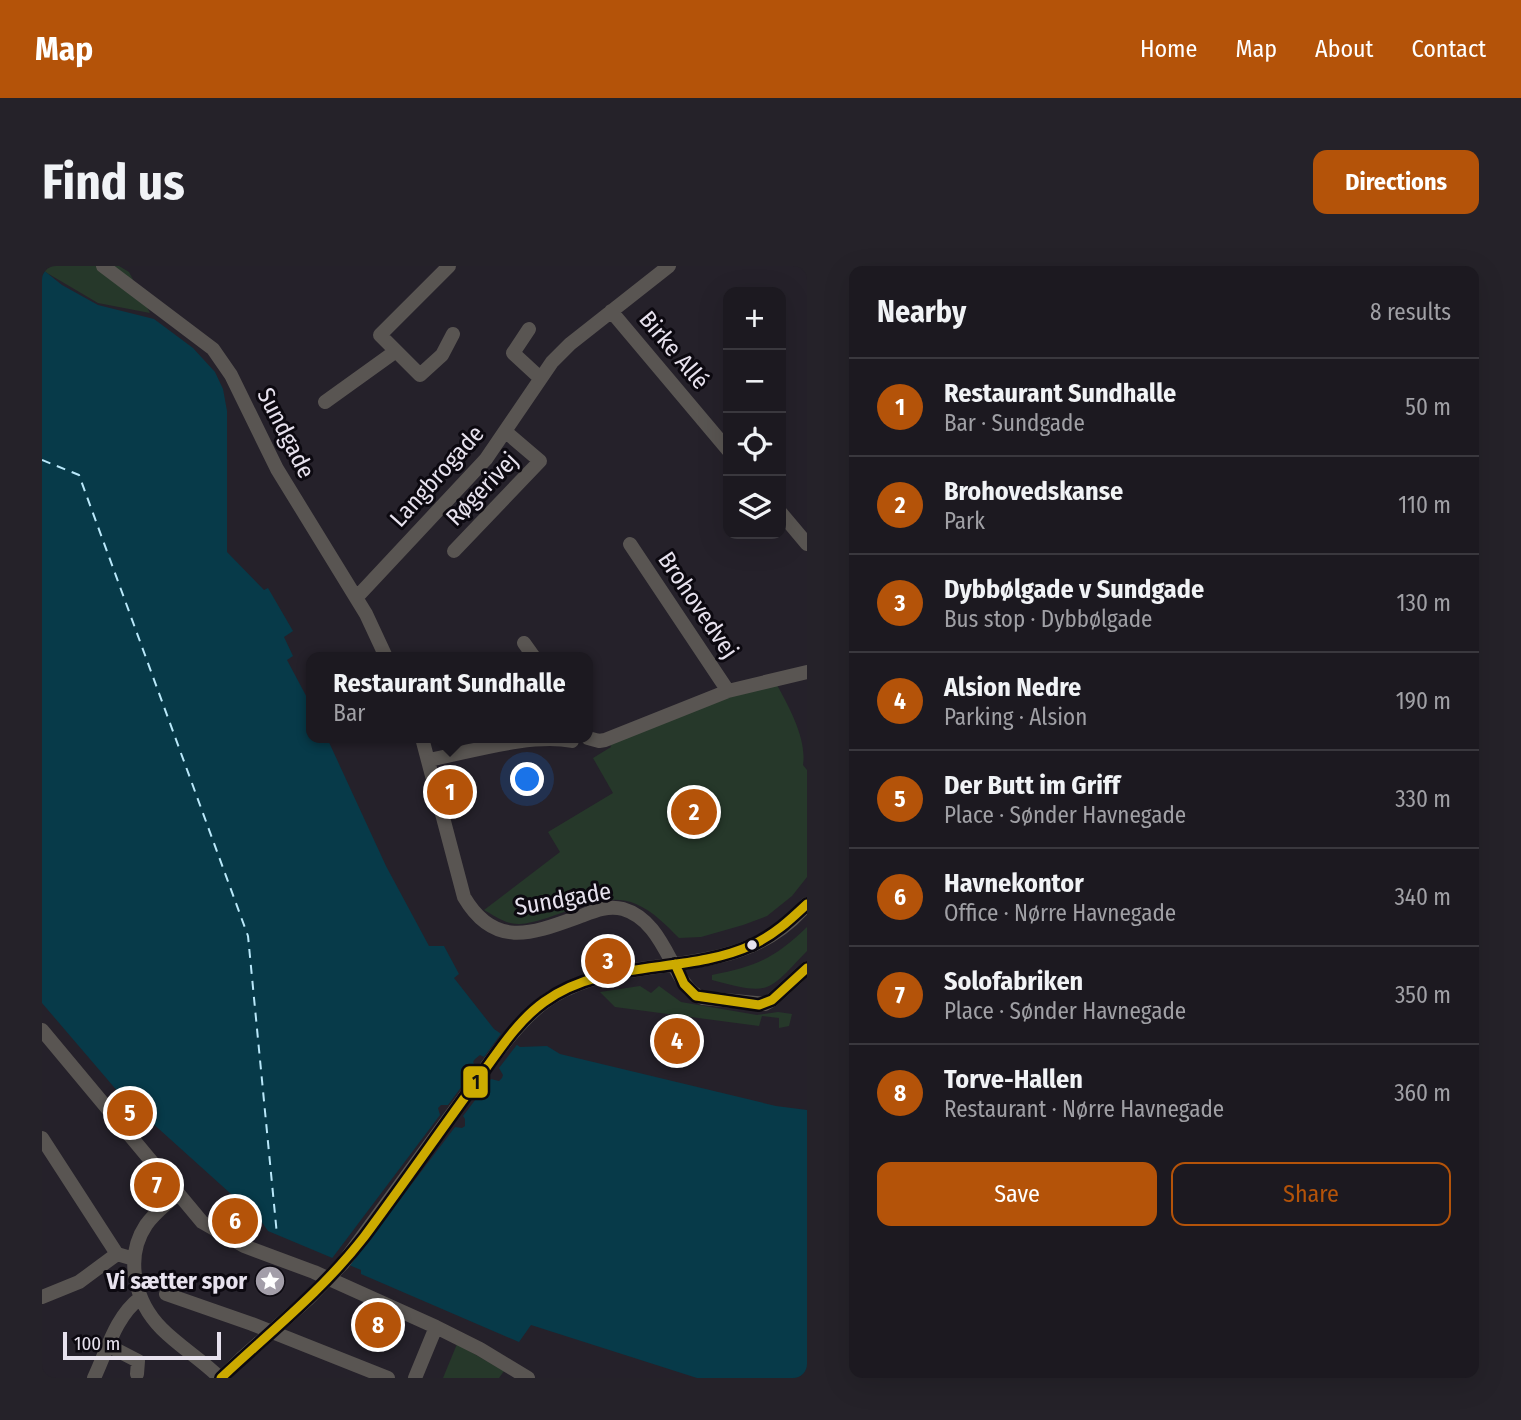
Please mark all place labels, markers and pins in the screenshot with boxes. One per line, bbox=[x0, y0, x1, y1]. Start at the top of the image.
pin: 1 bbox=[427, 766, 473, 818]
pin: 2 bbox=[671, 786, 717, 838]
pin: 3 bbox=[585, 935, 631, 987]
unlabelled marker bbox=[745, 938, 759, 952]
pin: 4 bbox=[654, 1015, 700, 1067]
pin: 5 bbox=[107, 1087, 153, 1139]
pin: 7 bbox=[134, 1159, 180, 1211]
pin: 6 bbox=[212, 1195, 258, 1247]
place icon: Vi sætter spor bbox=[253, 1264, 287, 1298]
place label: Vi sætter spor bbox=[106, 1267, 247, 1295]
pin: 8 bbox=[355, 1299, 401, 1351]

